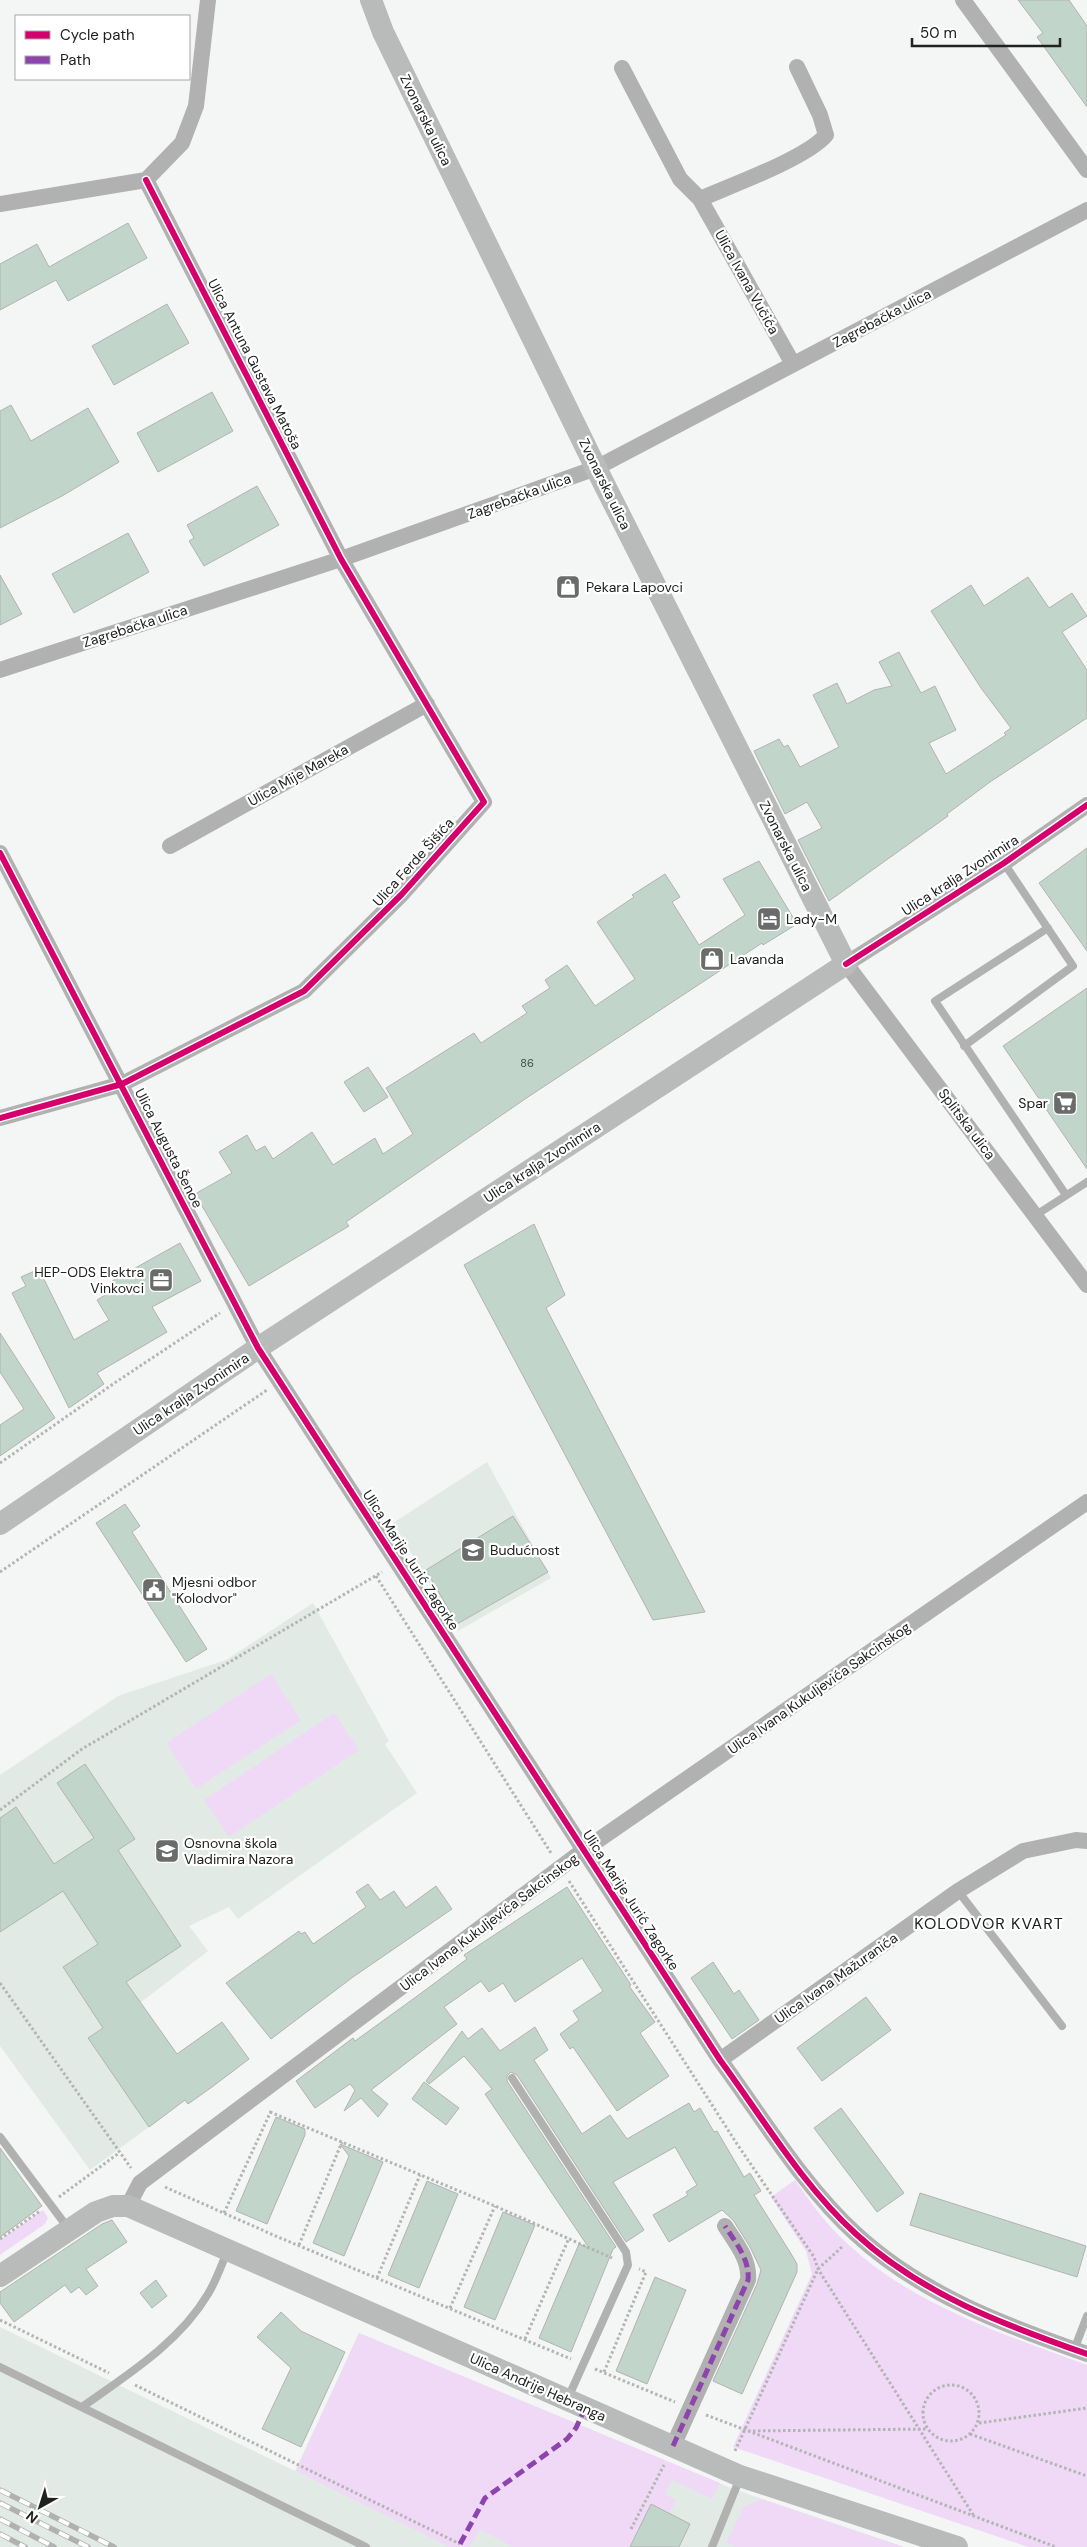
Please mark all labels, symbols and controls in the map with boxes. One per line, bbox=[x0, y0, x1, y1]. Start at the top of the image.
legend bbox=[15, 15, 190, 80]
scale bar bbox=[912, 15, 1060, 47]
text: 50 m bbox=[920, 23, 957, 43]
text: Cycle path bbox=[60, 25, 135, 45]
text: Path bbox=[60, 50, 91, 70]
street label: Zvonarska ulica bbox=[396, 71, 456, 169]
street label: Ulica Ivana Vučića bbox=[711, 227, 783, 337]
street label: Ulica Antuna Gustava Matoša bbox=[204, 276, 306, 452]
street label: Zagrebačka ulica bbox=[830, 285, 934, 351]
street label: Zvonarska ulica bbox=[575, 435, 635, 533]
street label: Zagrebačka ulica bbox=[465, 469, 573, 523]
shop icon: Pekara Lapovci bbox=[555, 574, 581, 600]
place label: Pekara Lapovci bbox=[586, 578, 683, 596]
street label: Zagrebačka ulica bbox=[81, 601, 189, 651]
street label: Ulica Mije Mareka bbox=[245, 740, 351, 810]
street label: Zvonarska ulica bbox=[755, 798, 817, 894]
street label: Ulica Ferde Šišića bbox=[369, 814, 457, 910]
street label: Ulica kralja Zvonimira bbox=[898, 831, 1022, 919]
hotel icon: Lady-M bbox=[756, 906, 782, 932]
place label: Lady-M bbox=[786, 910, 837, 928]
shop icon: Lavanda bbox=[699, 946, 725, 972]
place label: Lavanda bbox=[730, 950, 784, 968]
house number: 86 bbox=[520, 1056, 534, 1070]
street label: Ulica Augusta Šenoe bbox=[131, 1085, 207, 1211]
street label: Splitska ulica bbox=[934, 1085, 1000, 1163]
supermarket icon: Spar bbox=[1052, 1090, 1078, 1116]
place label: Spar bbox=[1018, 1094, 1048, 1112]
street label: Ulica kralja Zvonimira bbox=[480, 1118, 604, 1206]
place label: HEP-ODS Elektra Vinkovci bbox=[34, 1263, 144, 1297]
office icon: HEP-ODS Elektra Vinkovci bbox=[148, 1267, 174, 1293]
street label: Ulica kralja Zvonimira bbox=[130, 1349, 252, 1439]
street label: Ulica Marije Jurić Zagorke bbox=[359, 1486, 463, 1634]
school or university icon: Budućnost bbox=[460, 1537, 486, 1563]
place label: Budućnost bbox=[490, 1541, 560, 1559]
place label: Mjesni odbor "Kolodvor" bbox=[172, 1573, 257, 1607]
public building icon: Mjesni odbor "Kolodvor" bbox=[141, 1577, 167, 1603]
street label: Ulica Ivana Kukuljevića Sakcinskog bbox=[724, 1618, 914, 1758]
street label: Ulica Marije Jurić Zagorke bbox=[579, 1826, 683, 1974]
place label: Osnovna škola Vladimira Nazora bbox=[184, 1834, 293, 1868]
school or university icon: Osnovna škola Vladimira Nazora bbox=[154, 1838, 180, 1864]
street label: Ulica Ivana Kukuljevića Sakcinskog bbox=[396, 1849, 582, 1995]
district label: KOLODVOR KVART bbox=[914, 1913, 1064, 1934]
street label: Ulica Ivana Mažuranića bbox=[771, 1929, 901, 2027]
street label: Ulica Andrije Hebranga bbox=[467, 2349, 609, 2425]
north arrow bbox=[15, 2482, 65, 2532]
text: N bbox=[22, 2507, 41, 2527]

